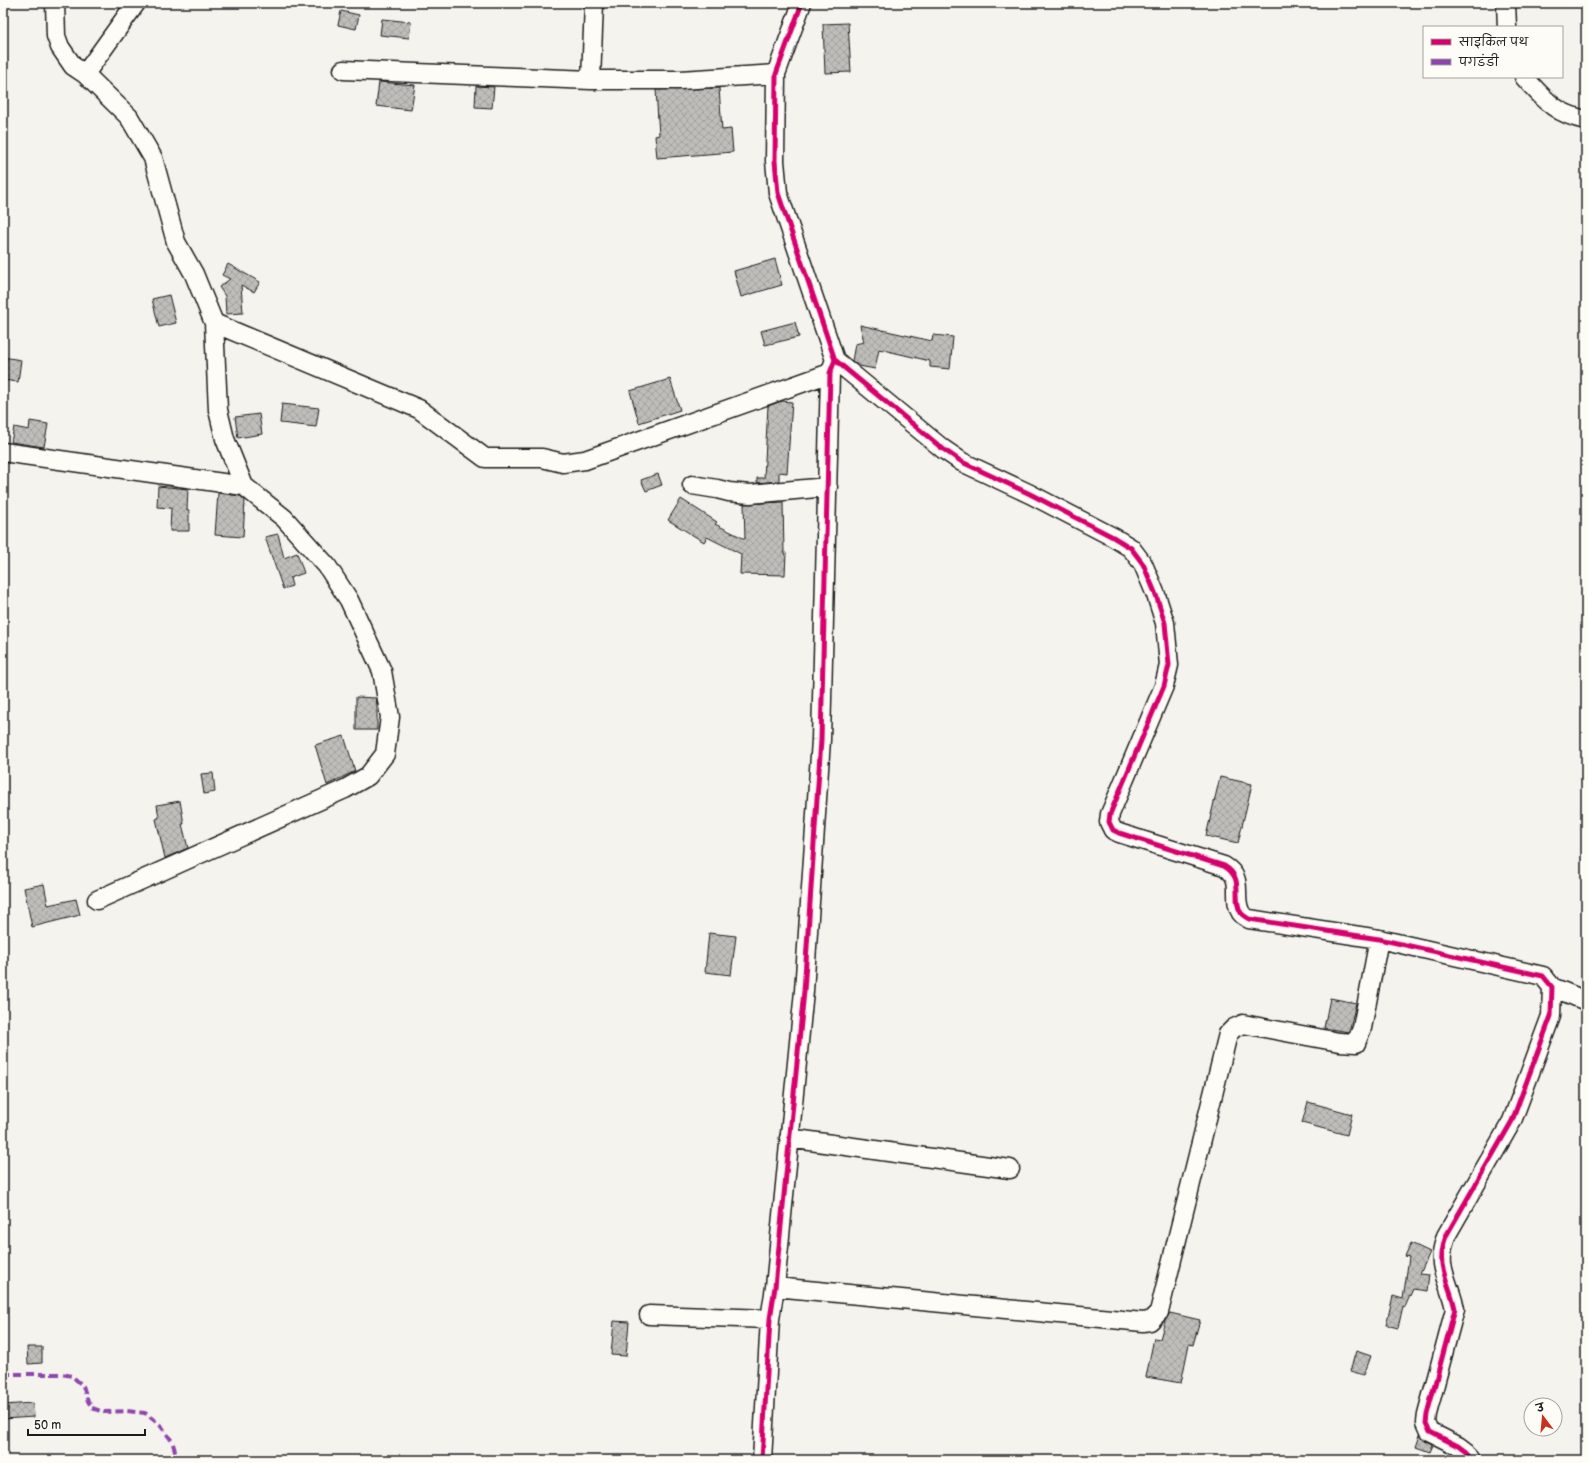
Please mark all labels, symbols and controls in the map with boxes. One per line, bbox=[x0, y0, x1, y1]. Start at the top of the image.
legend bbox=[1423, 26, 1563, 78]
text: साइकिल पथ bbox=[1458, 33, 1529, 50]
text: पगडंडी bbox=[1458, 53, 1500, 70]
north arrow bbox=[1523, 1397, 1563, 1437]
text: उ bbox=[1534, 1400, 1547, 1415]
scale bar bbox=[28, 1411, 145, 1437]
text: 50 m bbox=[34, 1418, 61, 1433]

